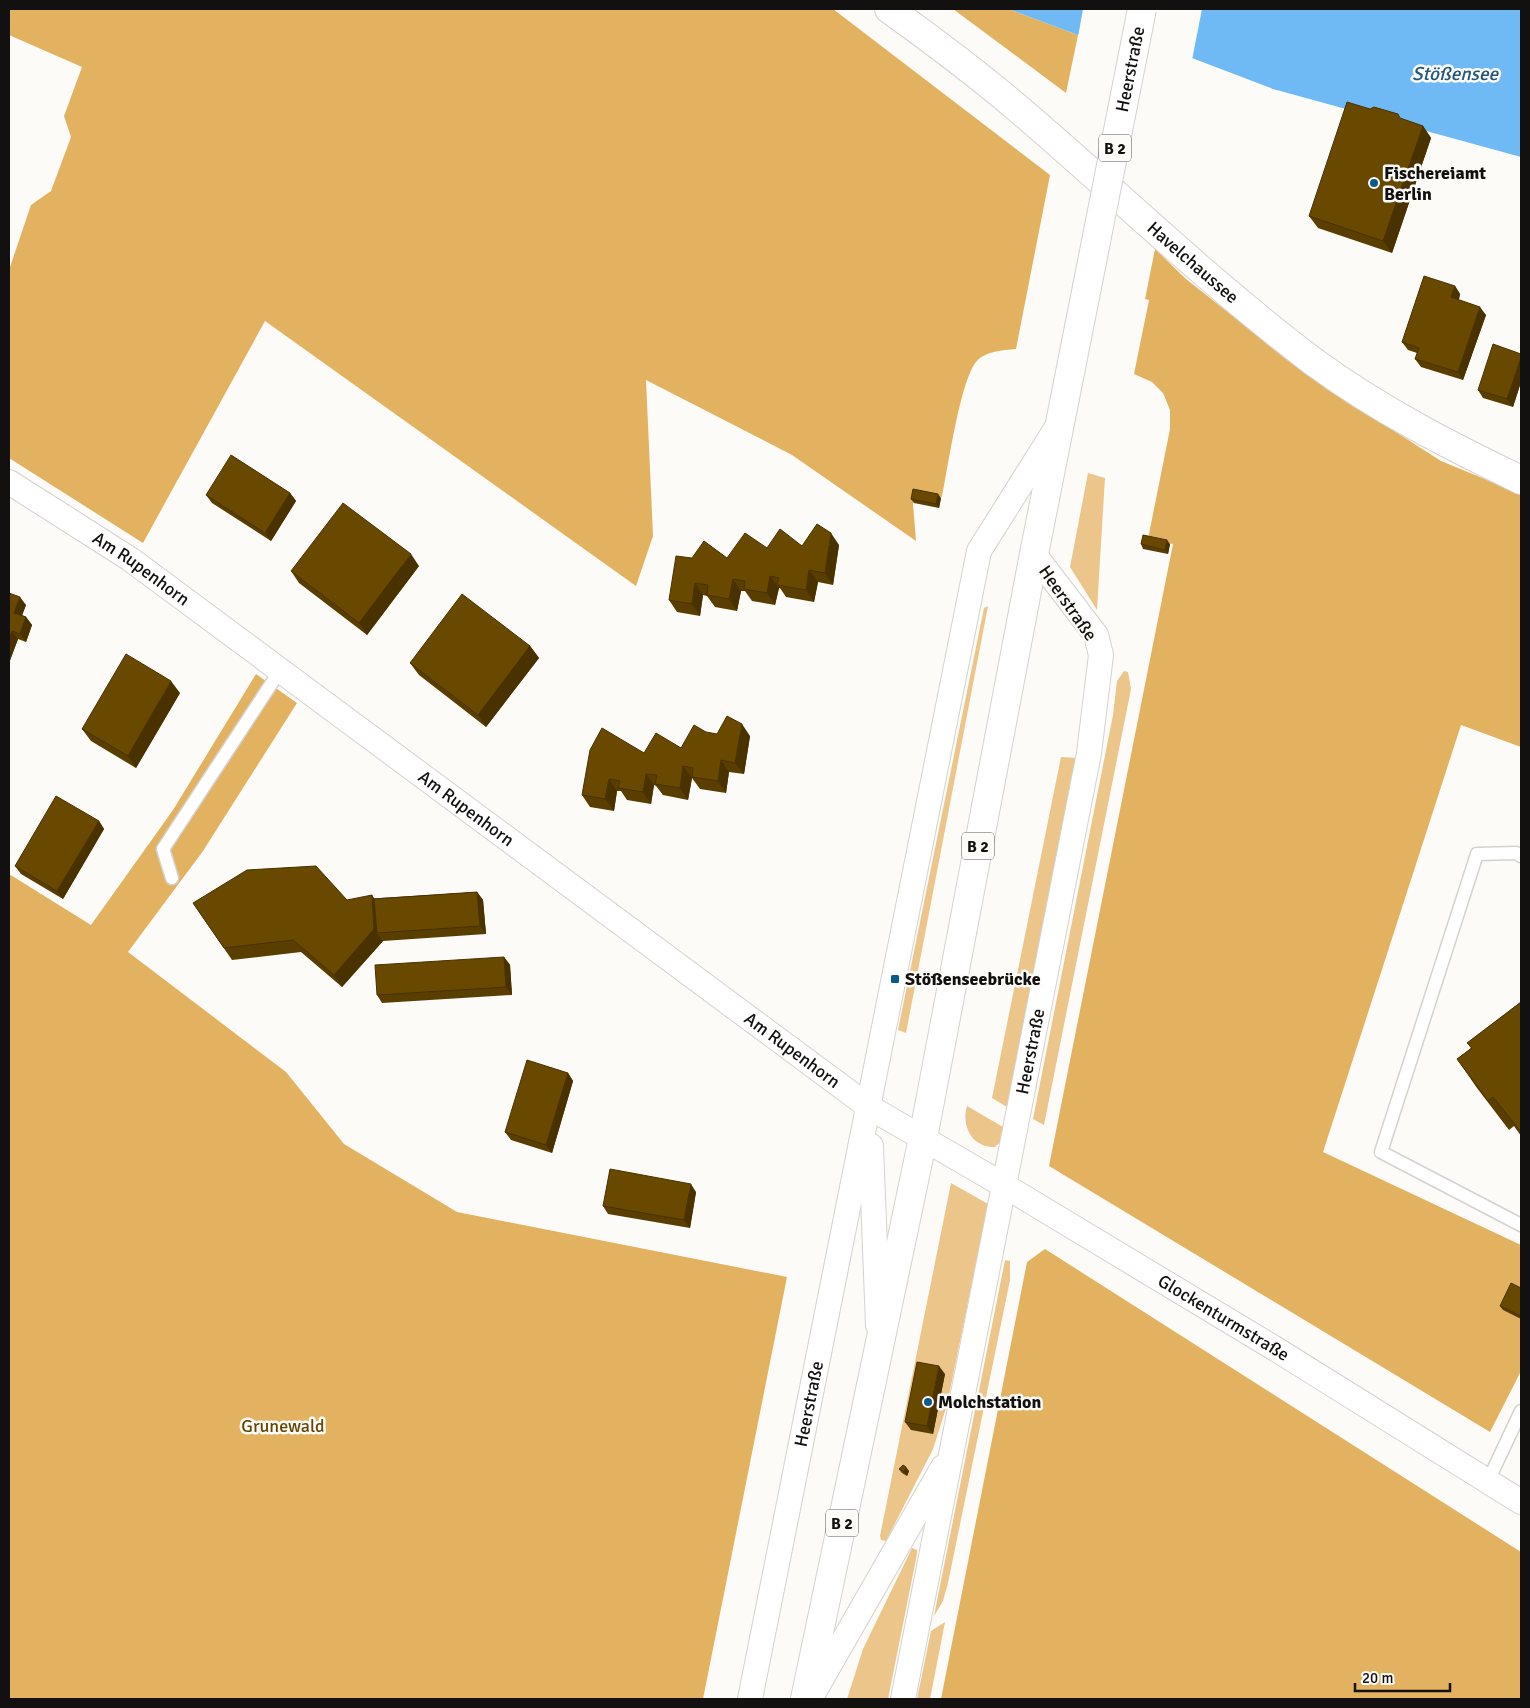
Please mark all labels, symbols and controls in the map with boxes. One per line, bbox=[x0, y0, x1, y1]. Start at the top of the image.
street label: Heerstraße bbox=[1111, 24, 1149, 114]
water label: Stößensee bbox=[1412, 62, 1499, 86]
road number: B 2 bbox=[1099, 134, 1131, 162]
place label: Fischereiamt Berlin bbox=[1384, 162, 1486, 205]
marker: Fischereiamt Berlin bbox=[1368, 177, 1380, 189]
street label: Havelchaussee bbox=[1143, 217, 1243, 308]
street label: Am Rupenhorn bbox=[88, 527, 194, 610]
street label: Heerstraße bbox=[1034, 561, 1102, 645]
street label: Am Rupenhorn bbox=[414, 766, 518, 851]
road number: B 2 bbox=[962, 832, 994, 859]
place label: Stößenseebrücke bbox=[905, 968, 1041, 990]
marker: Stößenseebrücke bbox=[889, 973, 901, 985]
street label: Am Rupenhorn bbox=[740, 1007, 845, 1093]
street label: Heerstraße bbox=[1011, 1007, 1050, 1096]
street label: Glockenturmstraße bbox=[1154, 1270, 1293, 1366]
street label: Heerstraße bbox=[790, 1359, 828, 1449]
place label: Molchstation bbox=[938, 1391, 1042, 1413]
marker: Molchstation bbox=[922, 1396, 934, 1408]
park label: Grunewald bbox=[241, 1415, 325, 1437]
road number: B 2 bbox=[826, 1510, 858, 1536]
scale bar bbox=[1355, 1660, 1450, 1692]
text: 20 m bbox=[1362, 1669, 1393, 1687]

